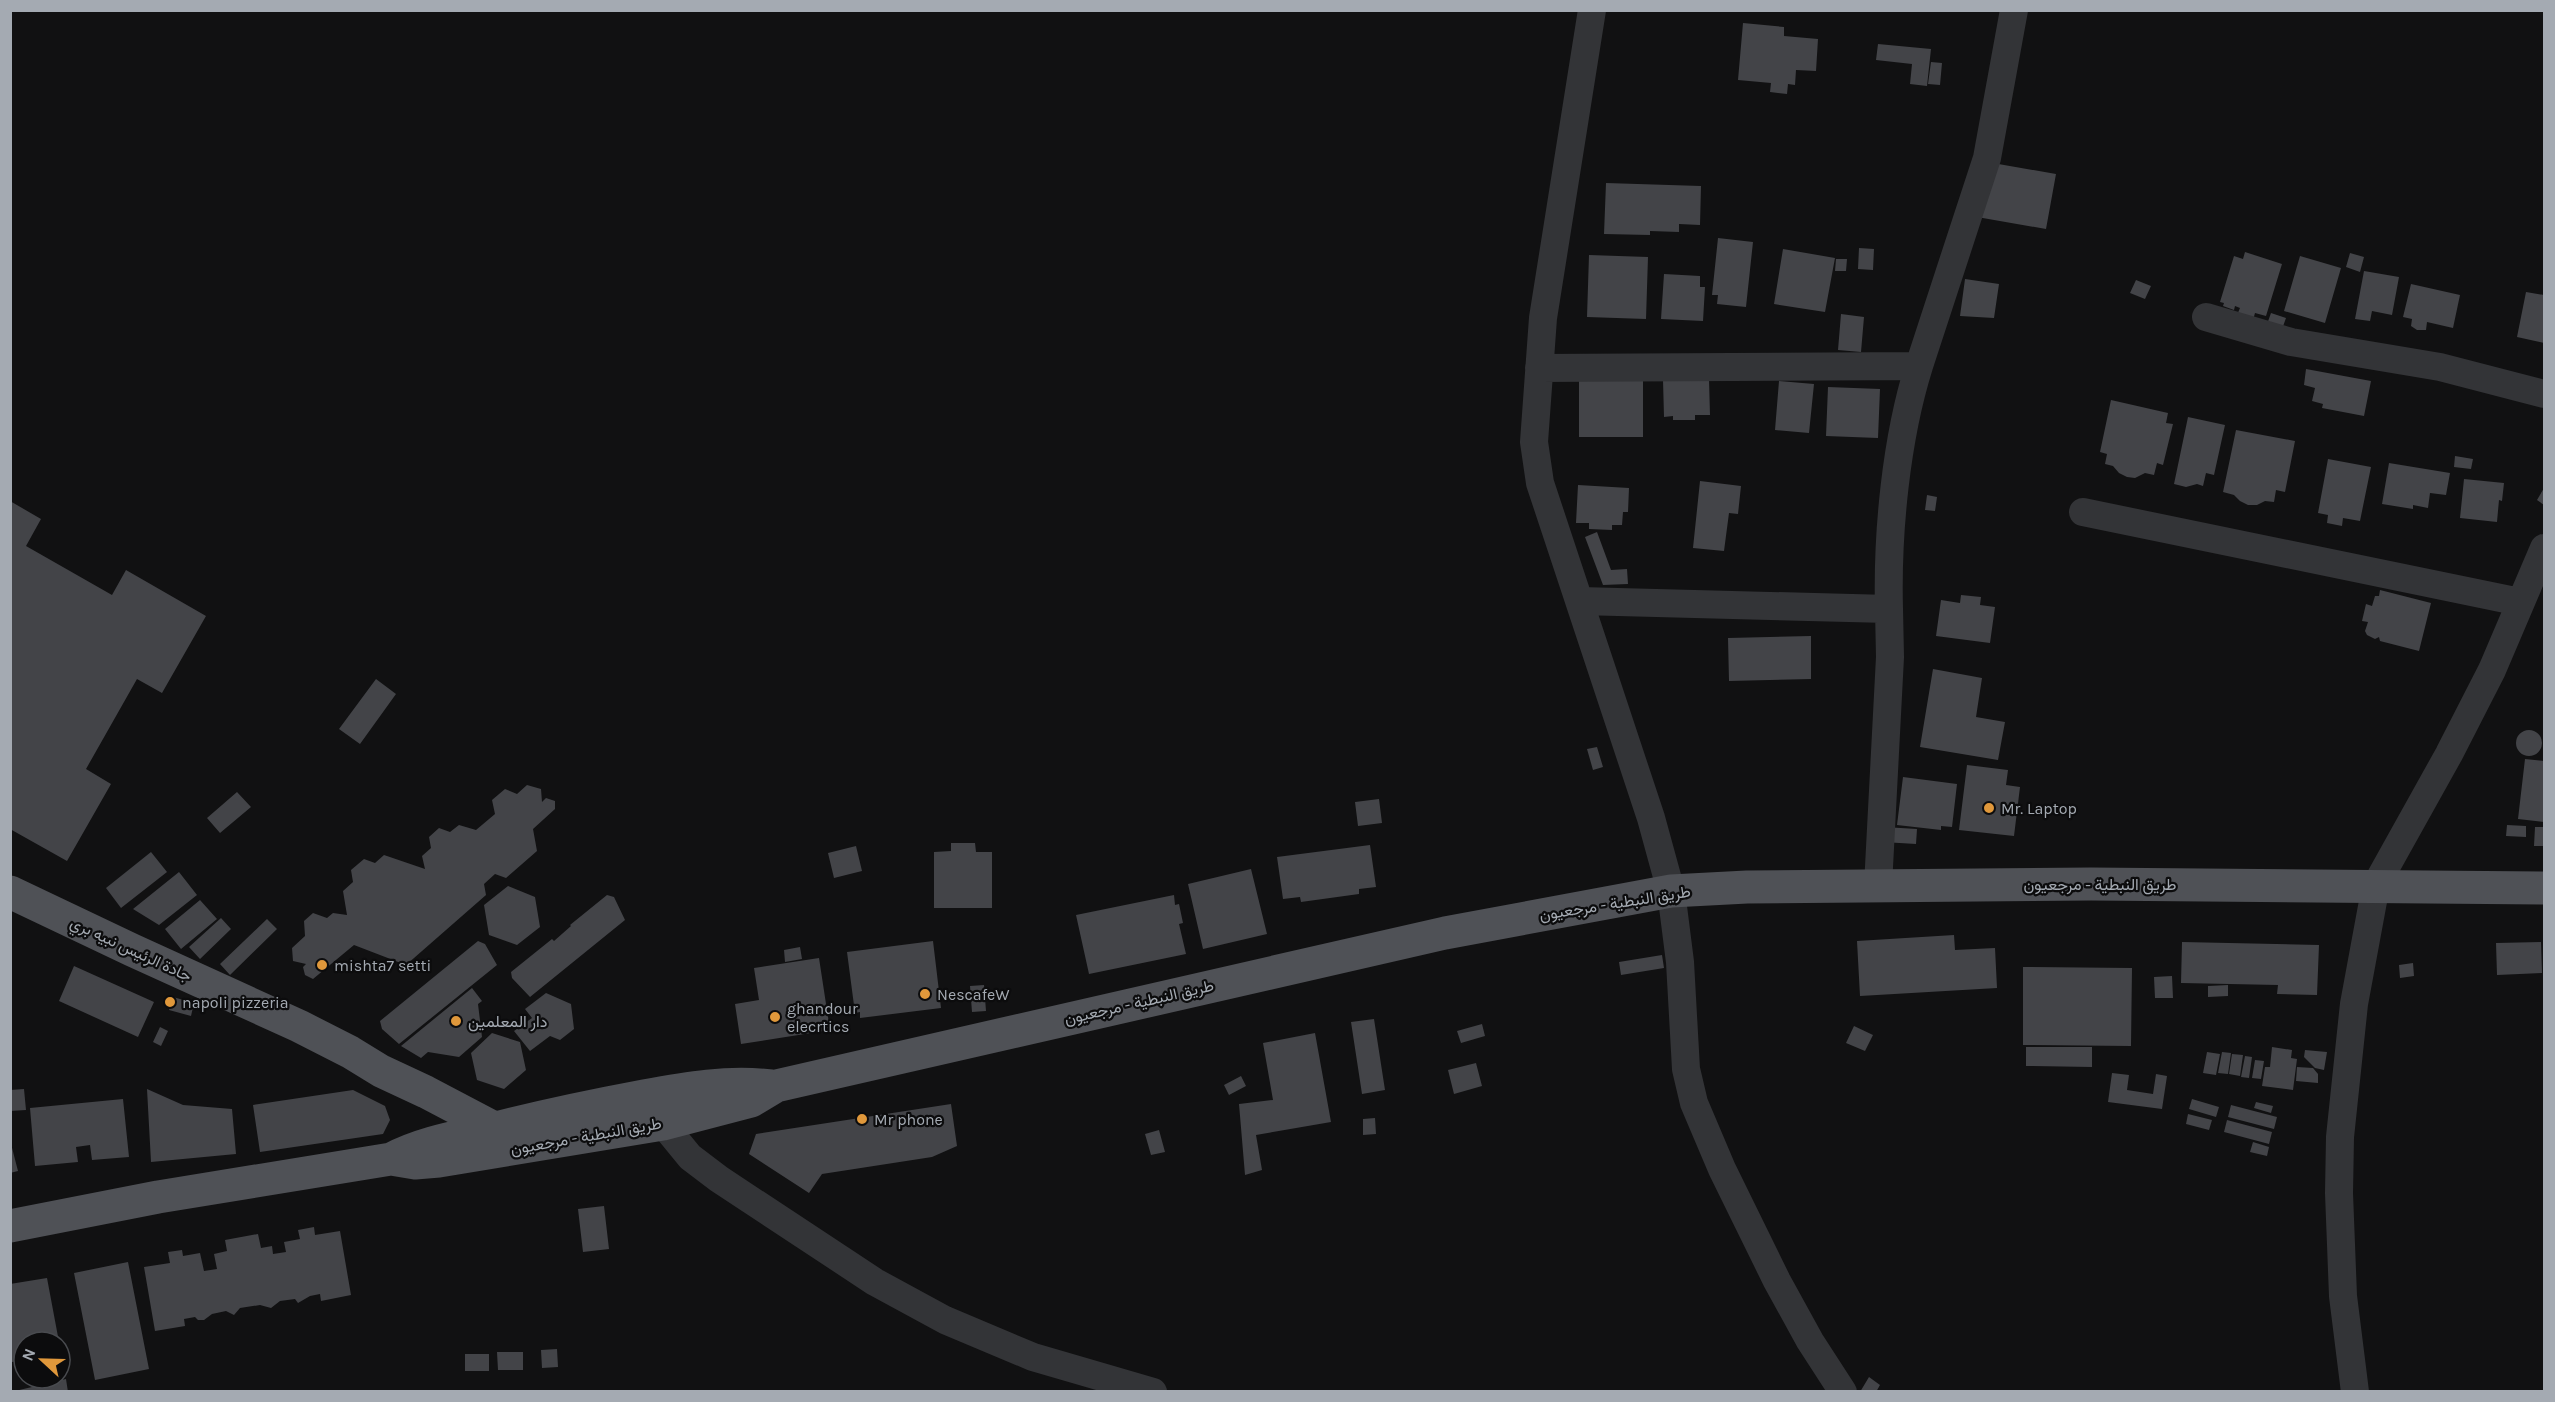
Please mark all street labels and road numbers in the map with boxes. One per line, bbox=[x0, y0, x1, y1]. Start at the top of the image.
street label: طريق النبطية - مرجعيون bbox=[2024, 875, 2177, 895]
street label: طريق النبطية - مرجعيون bbox=[1538, 882, 1692, 925]
street label: جادة الرئيس نبيه بري bbox=[66, 913, 195, 989]
street label: طريق النبطية - مرجعيون bbox=[1062, 976, 1216, 1029]
street label: طريق النبطية - مرجعيون bbox=[509, 1113, 663, 1160]

